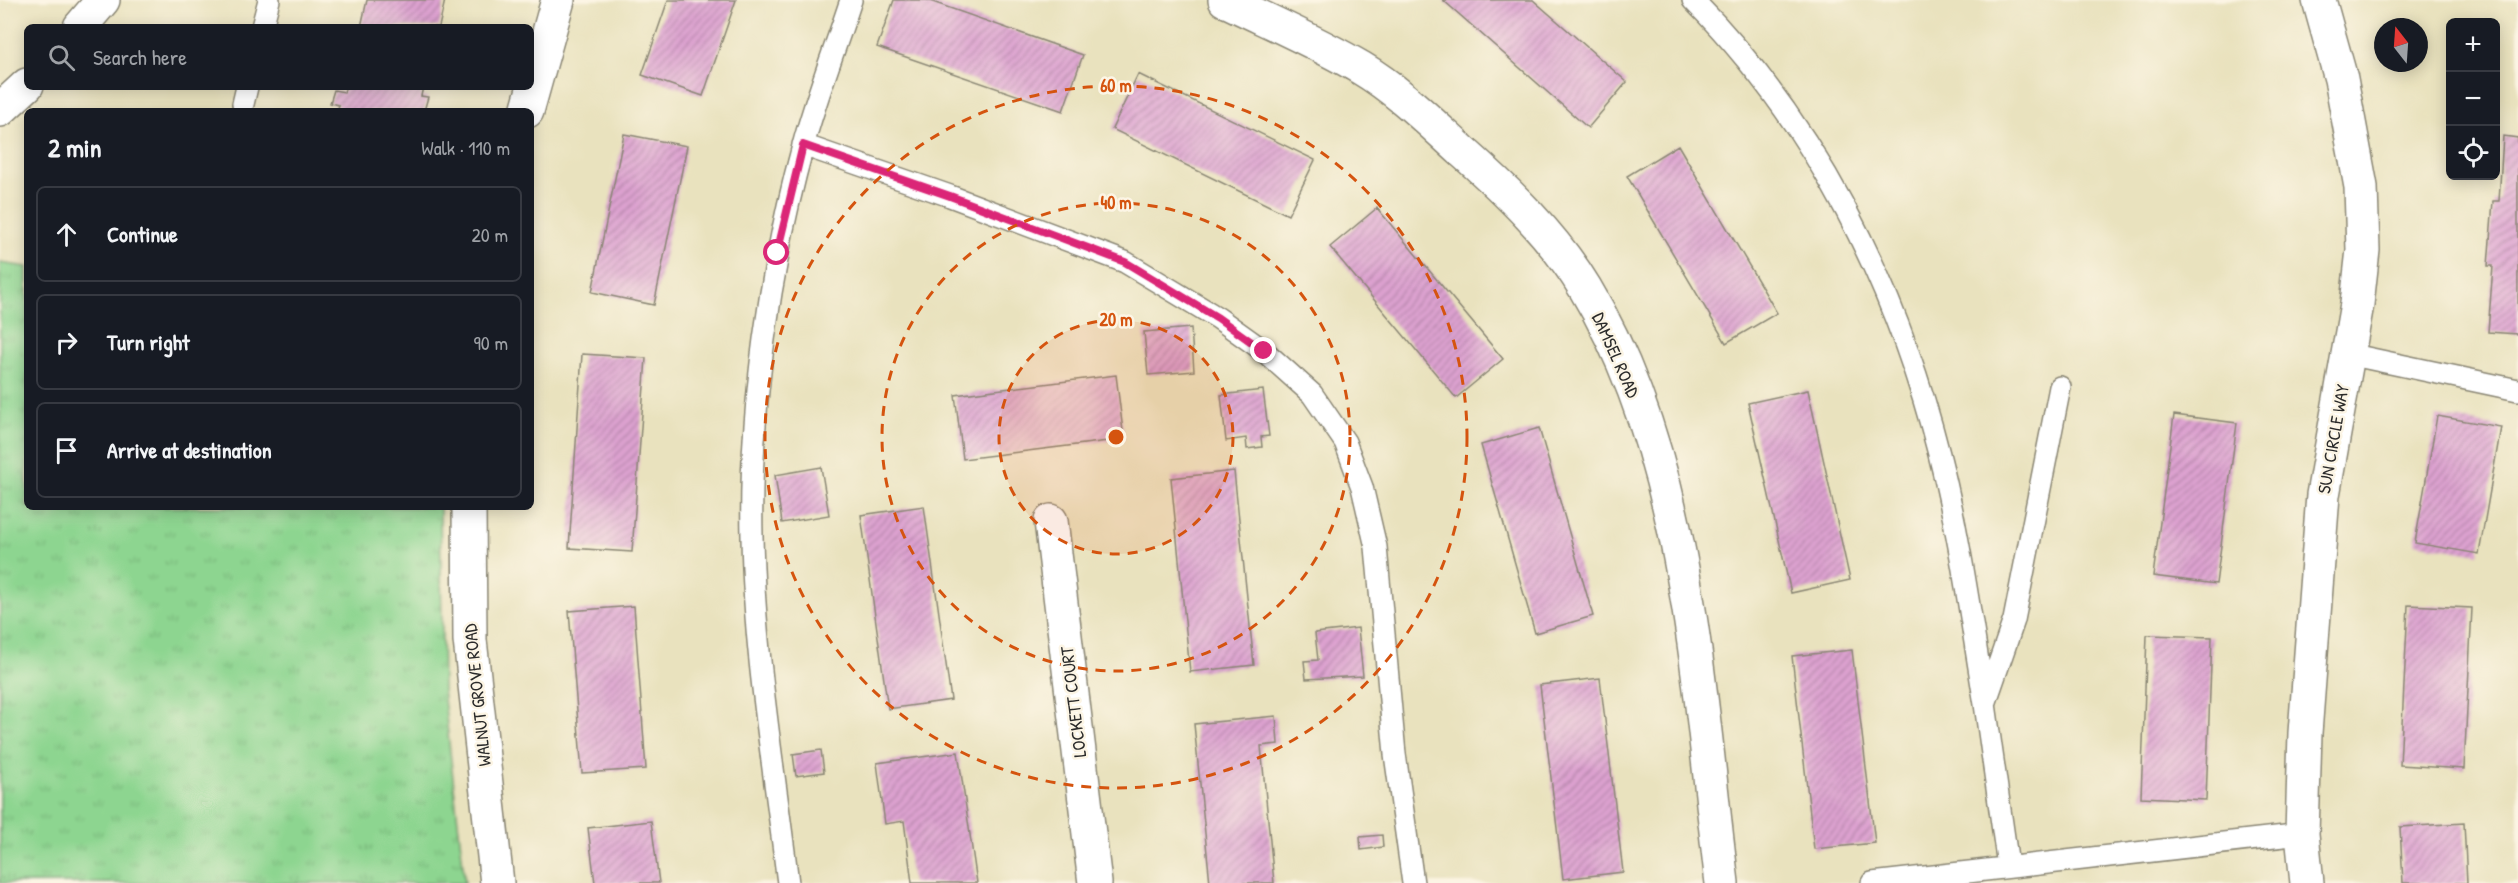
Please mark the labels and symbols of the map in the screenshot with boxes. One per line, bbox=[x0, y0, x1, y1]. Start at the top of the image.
north arrow bbox=[2374, 18, 2428, 72]
text: 60 m bbox=[1100, 73, 1132, 98]
text: 40 m bbox=[1100, 190, 1132, 215]
route start bbox=[763, 239, 789, 265]
text: 20 m bbox=[1100, 307, 1132, 332]
street label: DAMSEL ROAD bbox=[1586, 309, 1646, 402]
route end bbox=[1250, 337, 1276, 363]
street label: SUN CIRCLE WAY bbox=[2311, 382, 2355, 496]
centre of rings bbox=[1106, 427, 1126, 447]
street label: WALNUT GROVE ROAD bbox=[457, 622, 497, 767]
street label: LOCKETT COURT bbox=[1054, 645, 1092, 759]

